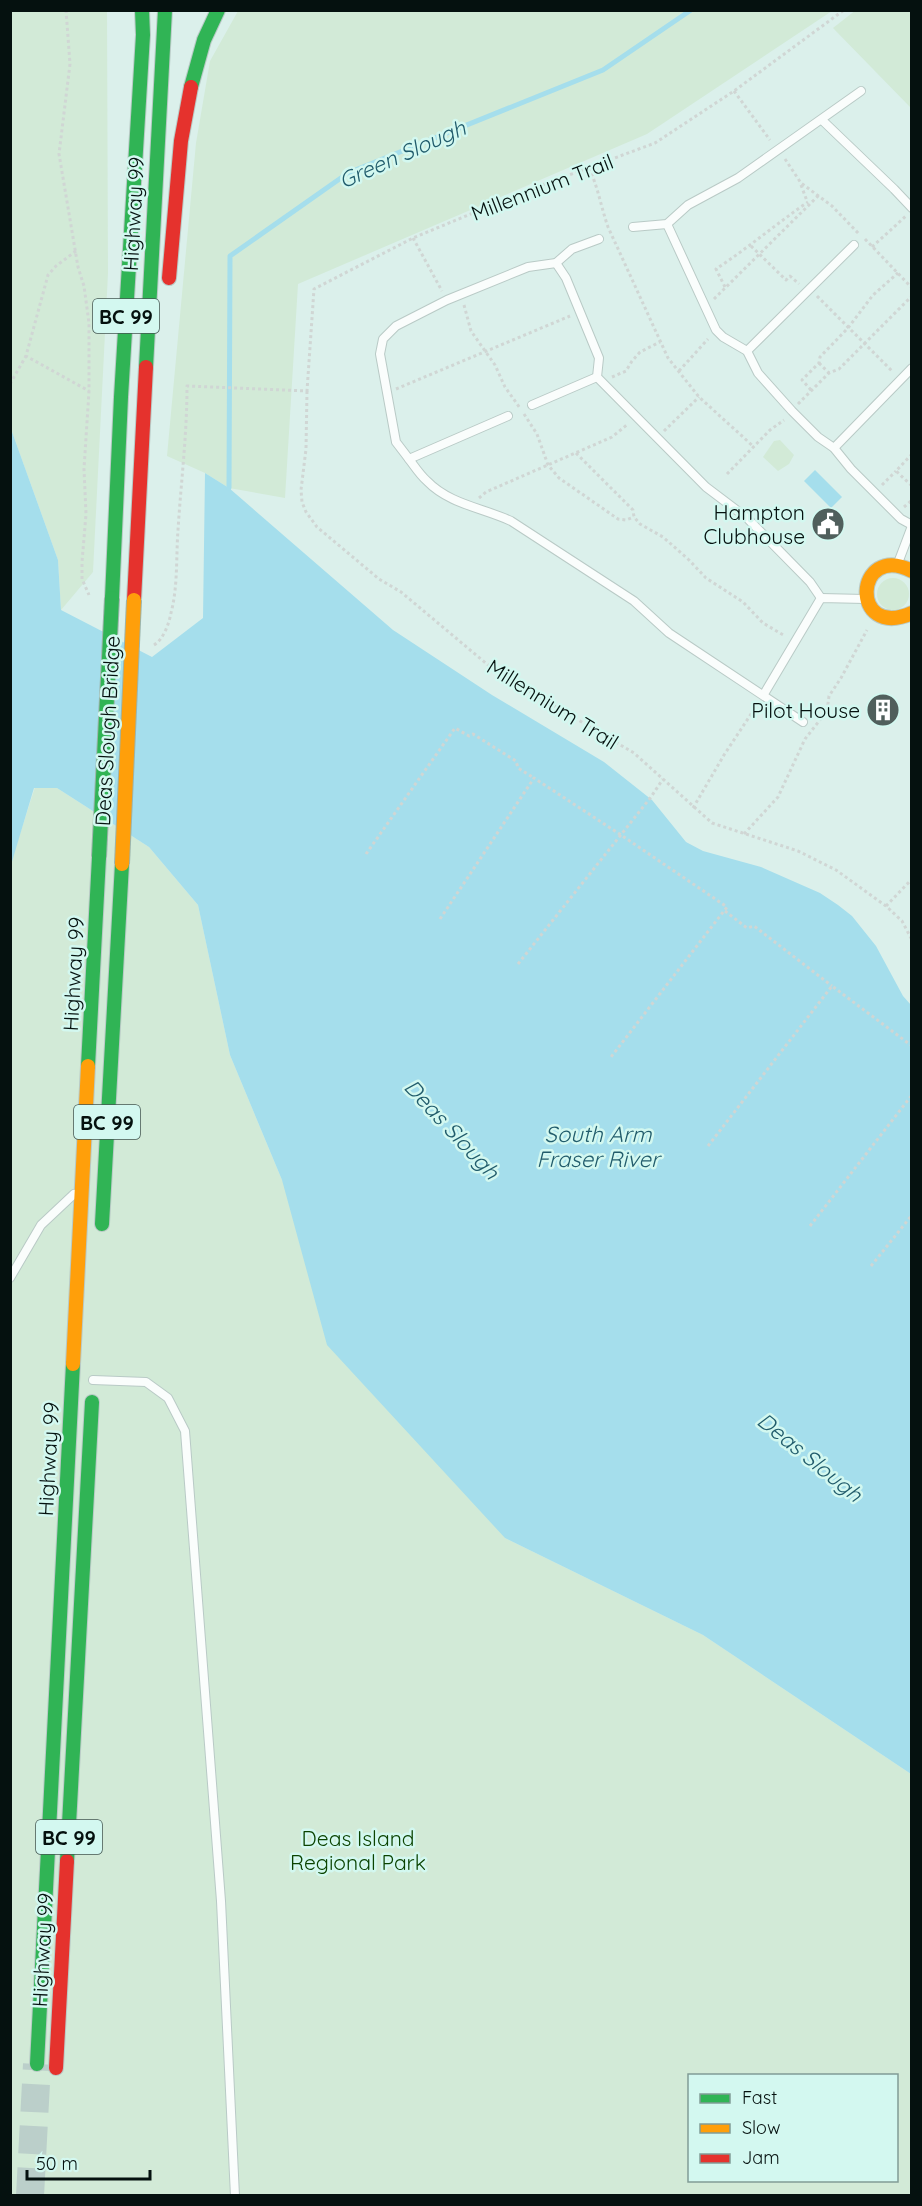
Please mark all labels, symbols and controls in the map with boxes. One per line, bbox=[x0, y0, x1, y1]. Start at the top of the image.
water label: Green Slough bbox=[334, 113, 470, 194]
street label: Millennium Trail bbox=[467, 148, 617, 226]
street label: Highway 99 bbox=[117, 156, 149, 272]
road number: BC 99 bbox=[93, 299, 159, 333]
place label: Hampton Clubhouse bbox=[704, 499, 805, 549]
public building icon: Hampton Clubhouse bbox=[810, 506, 846, 542]
street label: Deas Slough Bridge bbox=[89, 635, 125, 827]
street label: Millennium Trail bbox=[482, 653, 624, 755]
building icon: Pilot House bbox=[865, 692, 901, 728]
place label: Pilot House bbox=[751, 697, 860, 723]
street label: Highway 99 bbox=[57, 916, 89, 1032]
water label: Deas Slough bbox=[398, 1073, 506, 1185]
road number: BC 99 bbox=[74, 1105, 140, 1139]
water label: South Arm Fraser River bbox=[537, 1120, 662, 1173]
street label: Highway 99 bbox=[32, 1401, 64, 1517]
water label: Deas Slough bbox=[752, 1406, 869, 1508]
road number: BC 99 bbox=[36, 1820, 102, 1854]
park label: Deas Island Regional Park bbox=[290, 1825, 426, 1875]
street label: Highway 99 bbox=[26, 1892, 58, 2008]
legend bbox=[688, 2074, 898, 2182]
text: Fast bbox=[742, 2086, 777, 2109]
text: Slow bbox=[742, 2116, 780, 2139]
scale bar bbox=[27, 2143, 150, 2181]
text: Jam bbox=[742, 2146, 780, 2169]
text: 50 m bbox=[36, 2152, 78, 2175]

